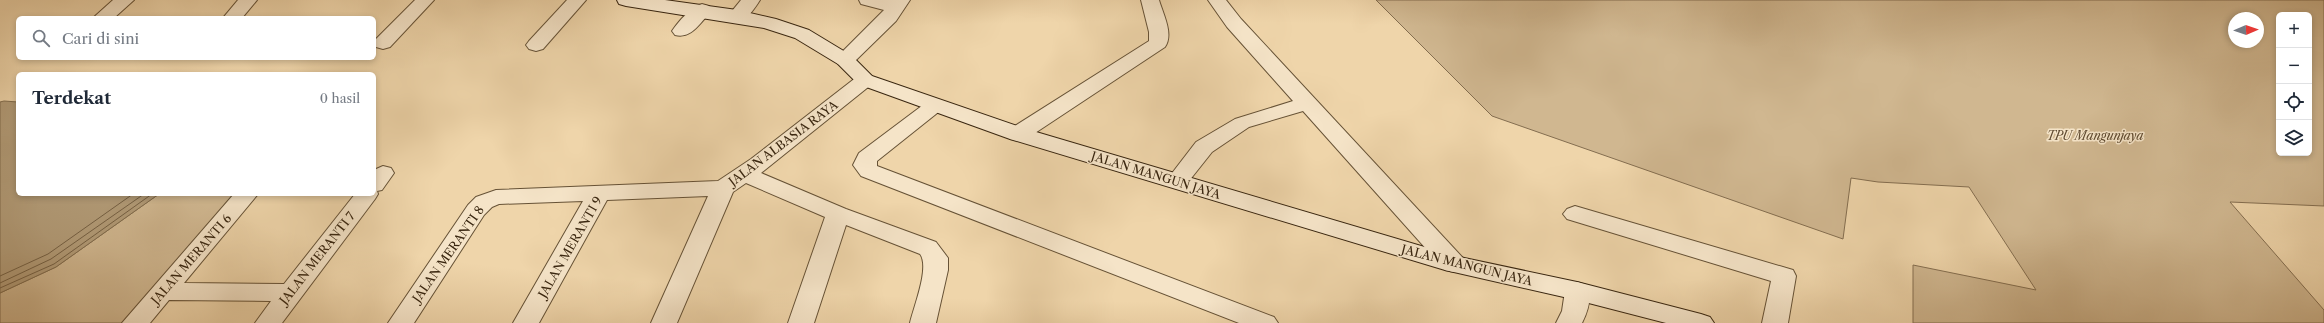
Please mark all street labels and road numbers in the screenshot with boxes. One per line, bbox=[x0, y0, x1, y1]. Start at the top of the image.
street label: JALAN ALBASIA RAYA bbox=[724, 96, 841, 190]
street label: JALAN MANGUN JAYA bbox=[1088, 148, 1224, 202]
street label: JALAN MERANTI 9 bbox=[534, 194, 605, 302]
street label: JALAN MERANTI 8 bbox=[408, 203, 487, 307]
street label: JALAN MERANTI 7 bbox=[275, 209, 358, 309]
street label: JALAN MERANTI 6 bbox=[146, 211, 234, 309]
street label: JALAN MANGUN JAYA bbox=[1398, 241, 1535, 289]

